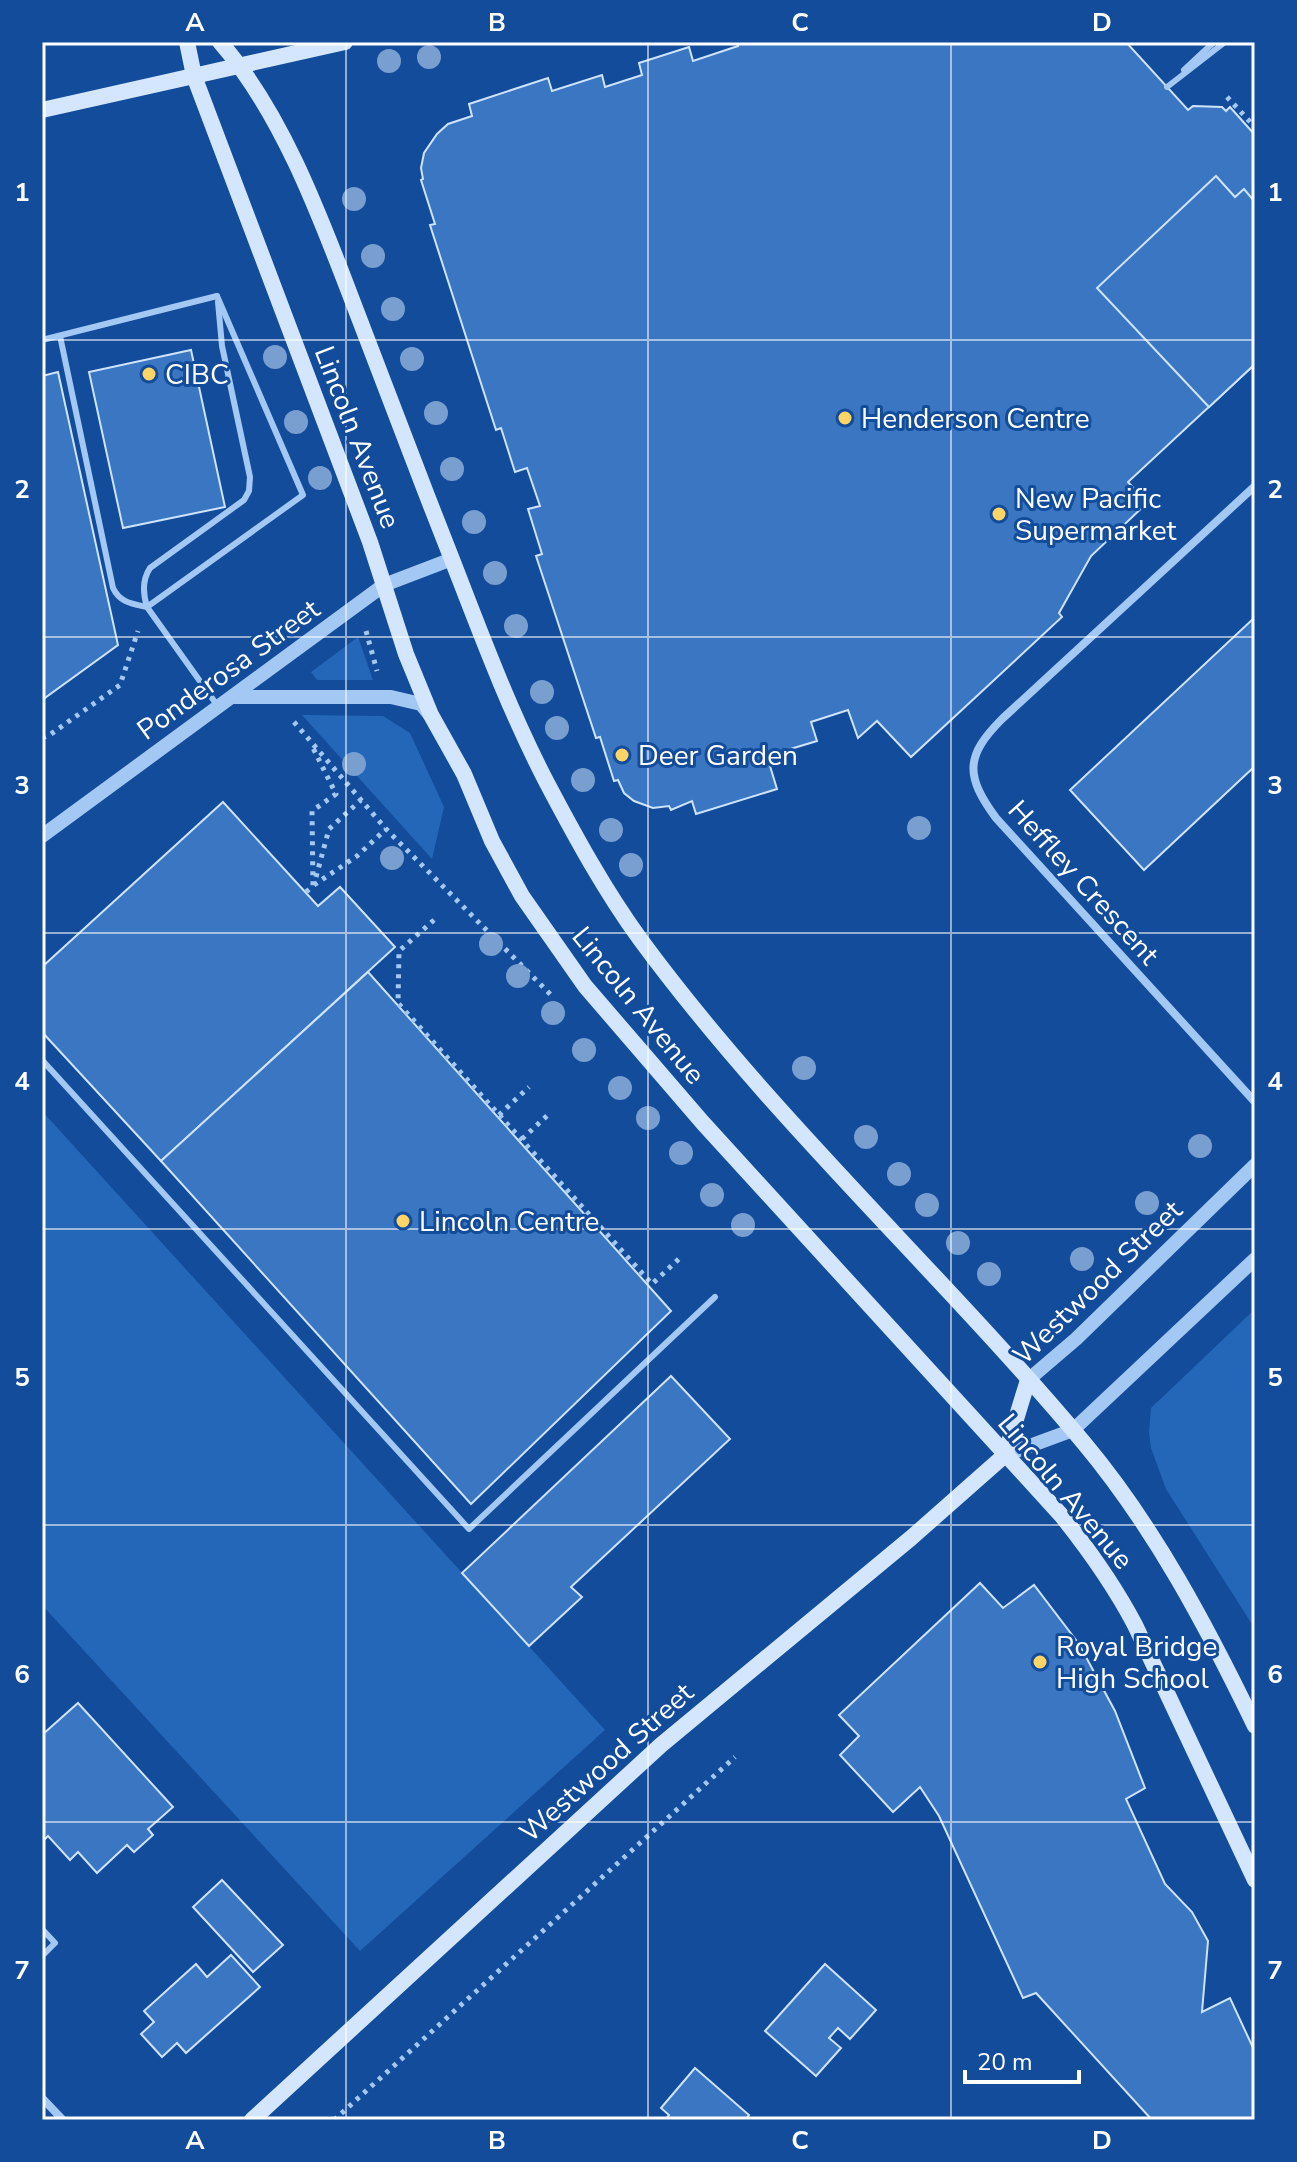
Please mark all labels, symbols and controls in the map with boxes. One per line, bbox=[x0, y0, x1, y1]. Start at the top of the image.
text: A bbox=[185, 5, 205, 40]
text: B bbox=[488, 5, 506, 40]
text: C bbox=[791, 5, 809, 40]
text: D bbox=[1092, 5, 1112, 40]
text: 1 bbox=[14, 175, 30, 210]
text: 1 bbox=[1267, 175, 1283, 210]
street label: Lincoln Avenue bbox=[305, 341, 409, 534]
place label: CIBC bbox=[165, 356, 229, 394]
marker: CIBC bbox=[140, 365, 158, 383]
place label: Henderson Centre bbox=[861, 400, 1090, 438]
marker: Henderson Centre bbox=[836, 409, 854, 427]
text: 2 bbox=[14, 472, 30, 507]
text: 2 bbox=[1267, 472, 1283, 507]
place label: New Pacific Supermarket bbox=[1015, 480, 1177, 550]
marker: New Pacific Supermarket bbox=[990, 505, 1008, 523]
street label: Ponderosa Street bbox=[130, 591, 328, 749]
place label: Deer Garden bbox=[638, 737, 798, 775]
marker: Deer Garden bbox=[613, 746, 631, 764]
text: 3 bbox=[14, 768, 30, 803]
text: 3 bbox=[1267, 768, 1283, 803]
street label: Heffley Crescent bbox=[999, 792, 1167, 973]
street label: Lincoln Avenue bbox=[563, 919, 714, 1092]
text: 4 bbox=[14, 1064, 30, 1099]
text: 4 bbox=[1267, 1064, 1283, 1099]
street label: Westwood Street bbox=[1005, 1192, 1191, 1373]
place label: Lincoln Centre bbox=[419, 1203, 599, 1241]
marker: Lincoln Centre bbox=[394, 1212, 412, 1230]
text: 5 bbox=[14, 1360, 30, 1395]
text: 5 bbox=[1267, 1360, 1283, 1395]
street label: Lincoln Avenue bbox=[989, 1406, 1142, 1578]
place label: Royal Bridge High School bbox=[1056, 1628, 1217, 1698]
marker: Royal Bridge High School bbox=[1031, 1653, 1049, 1671]
text: 6 bbox=[14, 1657, 30, 1692]
text: 6 bbox=[1267, 1657, 1283, 1692]
street label: Westwood Street bbox=[512, 1674, 702, 1851]
text: 7 bbox=[14, 1953, 30, 1988]
text: 7 bbox=[1267, 1953, 1283, 1988]
scale bar bbox=[965, 2034, 1079, 2084]
text: 20 m bbox=[977, 2046, 1033, 2078]
text: A bbox=[185, 2123, 205, 2158]
text: B bbox=[488, 2123, 506, 2158]
text: C bbox=[791, 2123, 809, 2158]
text: D bbox=[1092, 2123, 1112, 2158]

